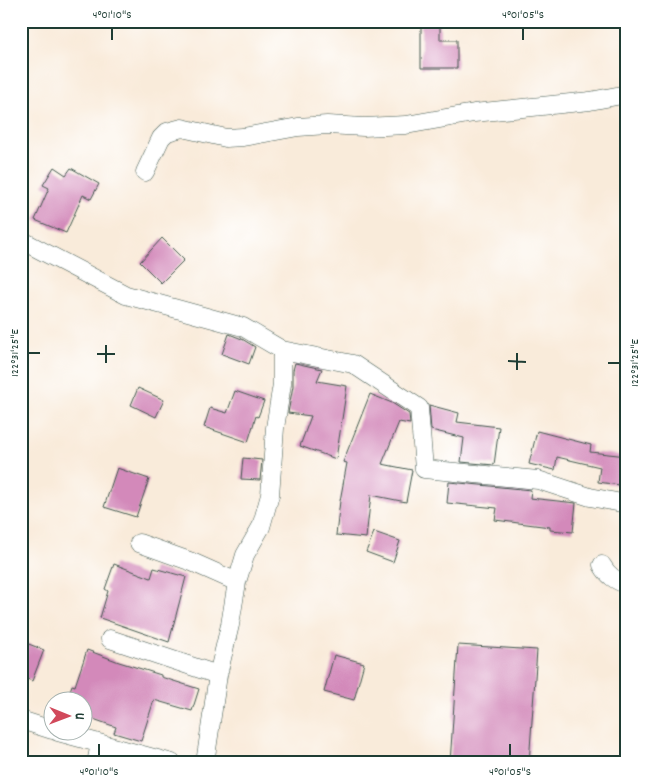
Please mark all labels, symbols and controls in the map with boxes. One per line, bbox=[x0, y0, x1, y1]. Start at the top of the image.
text: 4°01'10"S bbox=[92, 7, 132, 24]
text: 4°01'05"S bbox=[502, 7, 544, 24]
text: 122°31'25"E bbox=[7, 329, 24, 377]
text: 122°31'25"E bbox=[627, 339, 644, 387]
north arrow bbox=[42, 692, 92, 742]
text: U bbox=[69, 713, 89, 720]
text: 4°01'10"S bbox=[79, 764, 119, 781]
text: 4°01'05"S bbox=[489, 764, 531, 781]

